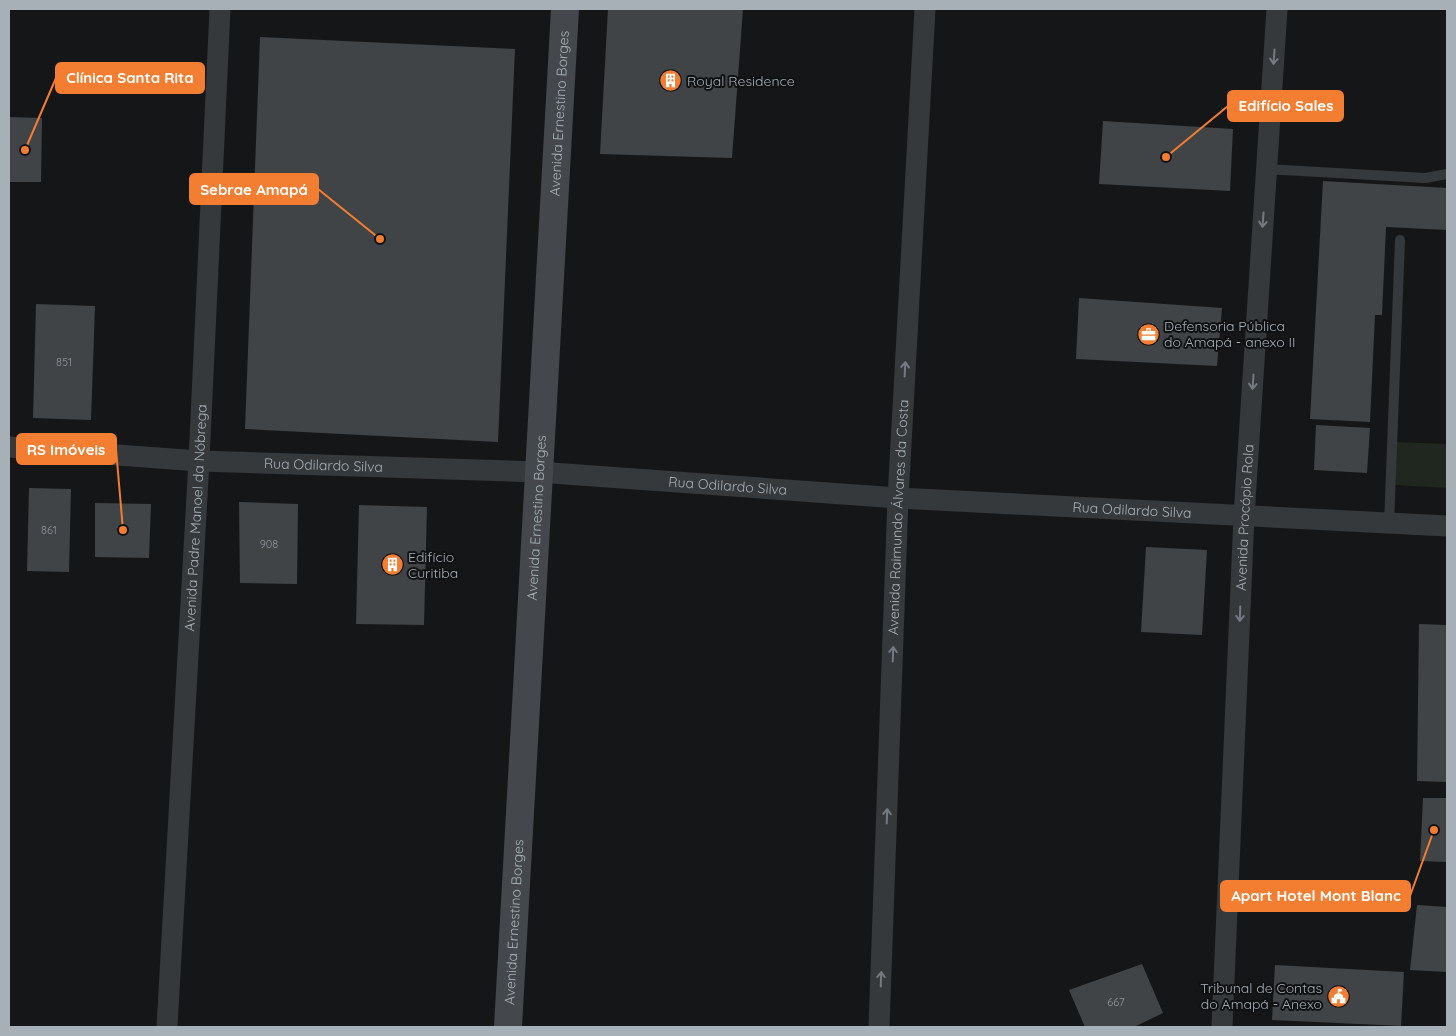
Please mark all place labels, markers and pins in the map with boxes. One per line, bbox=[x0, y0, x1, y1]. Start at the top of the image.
callout: Clínica Santa Rita bbox=[56, 63, 204, 93]
building icon: Royal Residence bbox=[659, 69, 683, 93]
place label: Royal Residence bbox=[687, 72, 795, 90]
callout: Edifício Sales bbox=[1228, 91, 1343, 121]
callout: Sebrae Amapá bbox=[190, 174, 318, 204]
place label: Defensoria Pública do Amapá - anexo II bbox=[1164, 317, 1295, 351]
office icon: Defensoria Pública do Amapá - anexo II bbox=[1136, 322, 1160, 346]
callout: RS Imóveis bbox=[17, 434, 116, 464]
place label: Edifício Curitiba bbox=[408, 548, 458, 582]
building icon: Edifício Curitiba bbox=[380, 553, 404, 577]
callout: Apart Hotel Mont Blanc bbox=[1221, 881, 1410, 911]
place label: Tribunal de Contas do Amapá - Anexo bbox=[1200, 979, 1322, 1013]
public building icon: Tribunal de Contas do Amapá - Anexo bbox=[1326, 984, 1350, 1008]

